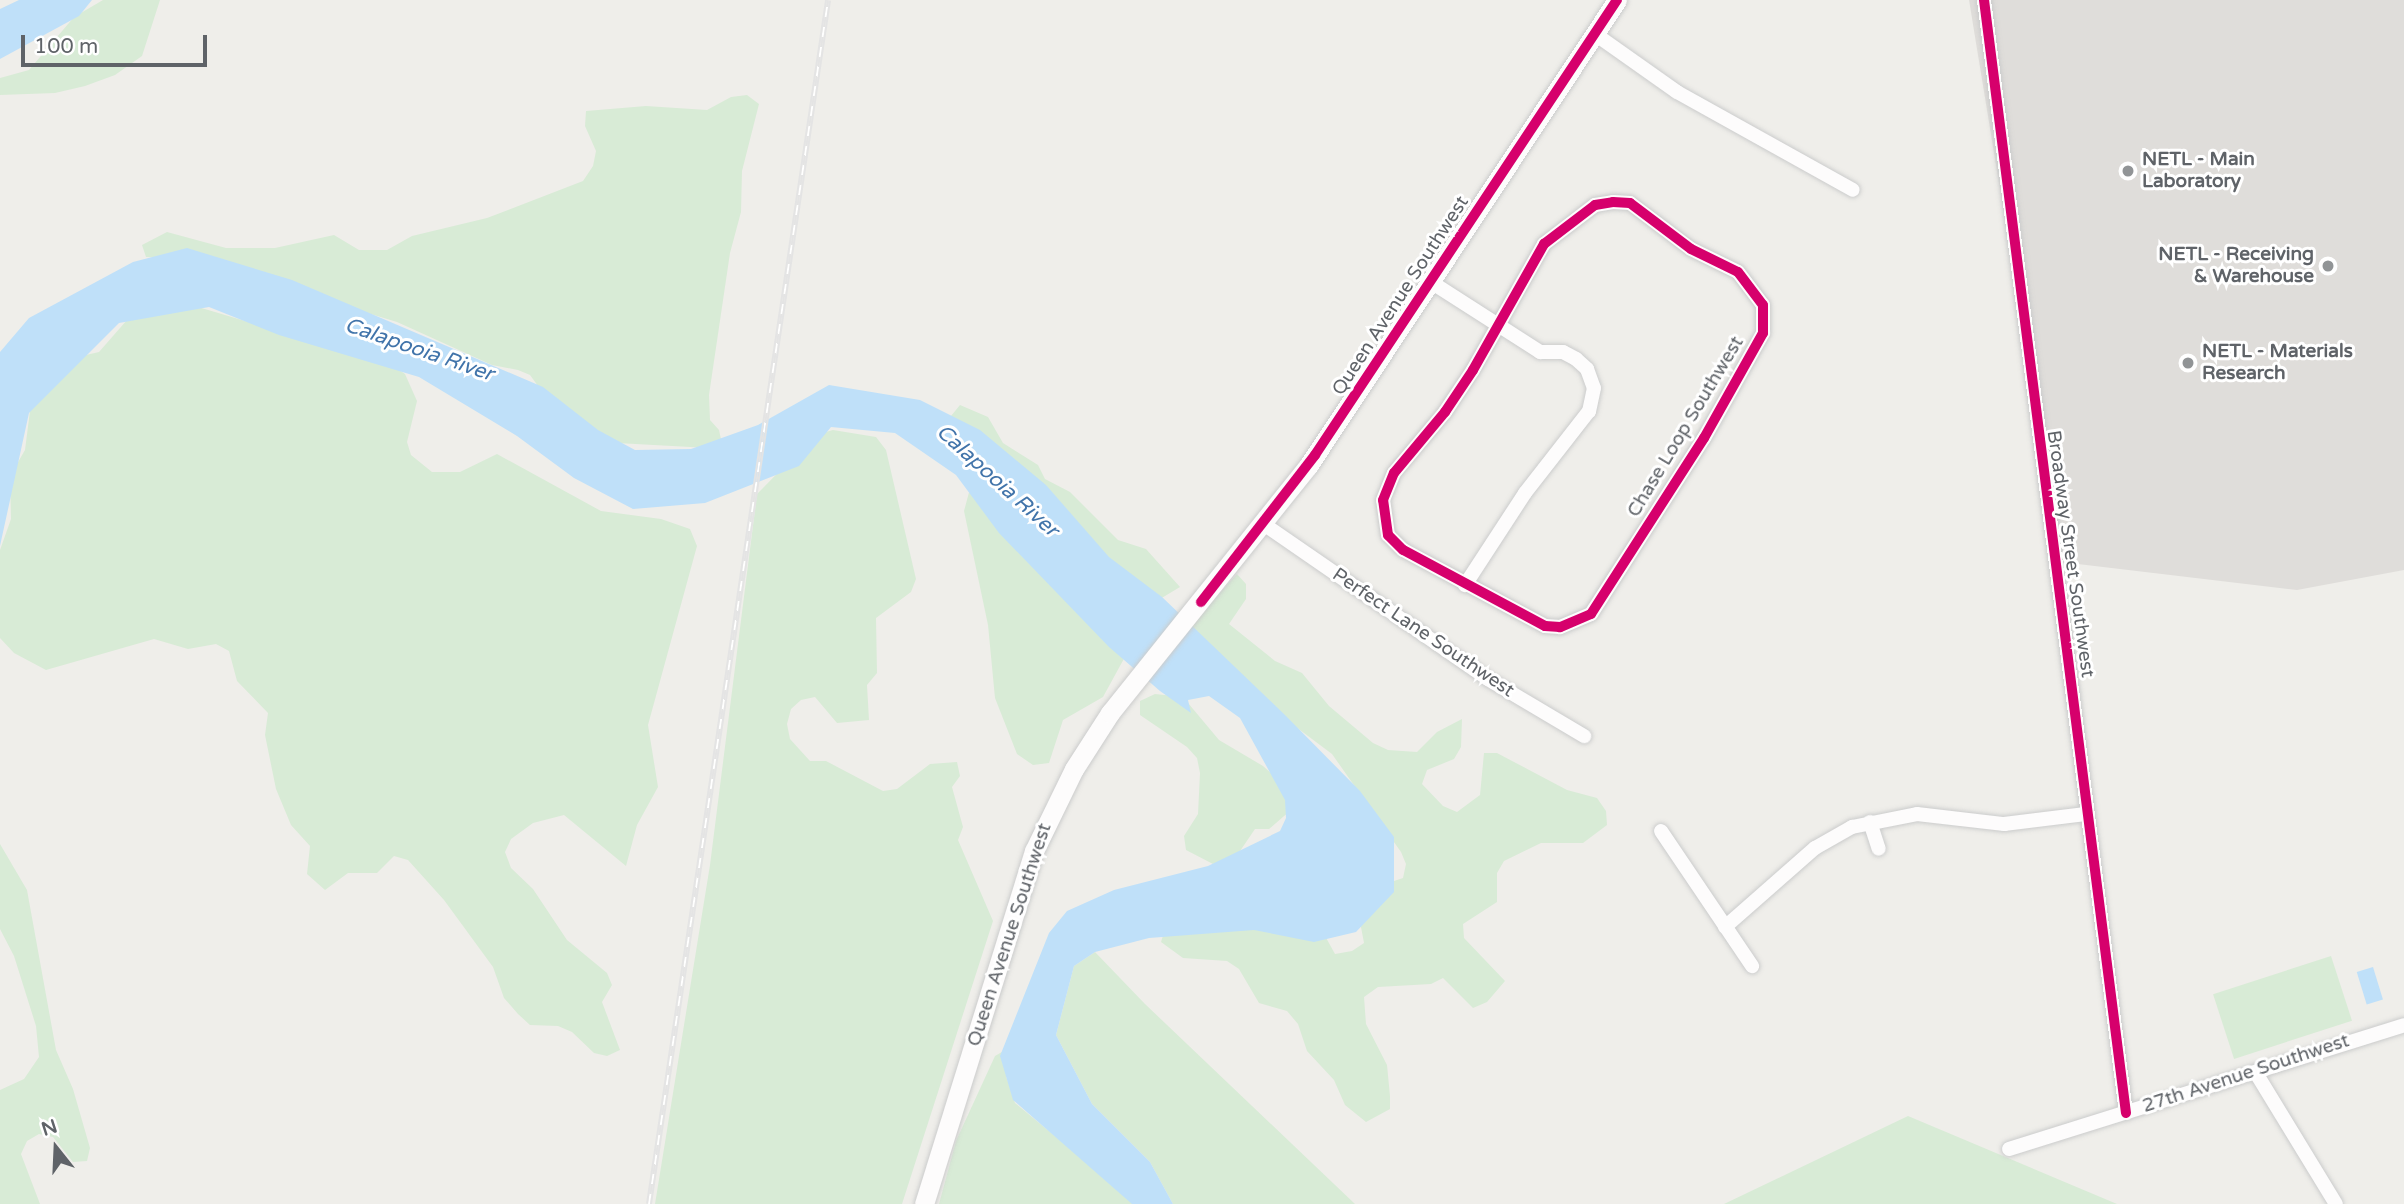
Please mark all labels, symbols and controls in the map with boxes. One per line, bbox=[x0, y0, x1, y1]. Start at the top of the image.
scale bar bbox=[24, 21, 210, 65]
text: 100 m bbox=[34, 34, 98, 59]
place label: NETL - Main Laboratory bbox=[2142, 149, 2255, 193]
marker: NETL - Main Laboratory bbox=[2120, 163, 2136, 179]
street label: Queen Avenue Southwest bbox=[1328, 192, 1474, 400]
place label: NETL - Receiving & Warehouse bbox=[2158, 244, 2314, 288]
marker: NETL - Receiving & Warehouse bbox=[2320, 258, 2336, 274]
water label: Calapooia River bbox=[341, 313, 497, 387]
street label: Chase Loop Southwest bbox=[1623, 333, 1749, 521]
place label: NETL - Materials Research bbox=[2202, 341, 2353, 385]
marker: NETL - Materials Research bbox=[2180, 355, 2196, 371]
water label: Calapooia River bbox=[931, 420, 1063, 542]
street label: Broadway Street Southwest bbox=[2041, 429, 2099, 679]
street label: Perfect Lane Southwest bbox=[1328, 564, 1518, 702]
street label: Queen Avenue Southwest bbox=[963, 821, 1057, 1049]
street label: 27th Avenue Southwest bbox=[2140, 1030, 2352, 1118]
north arrow bbox=[21, 1113, 91, 1183]
text: N bbox=[39, 1115, 60, 1141]

